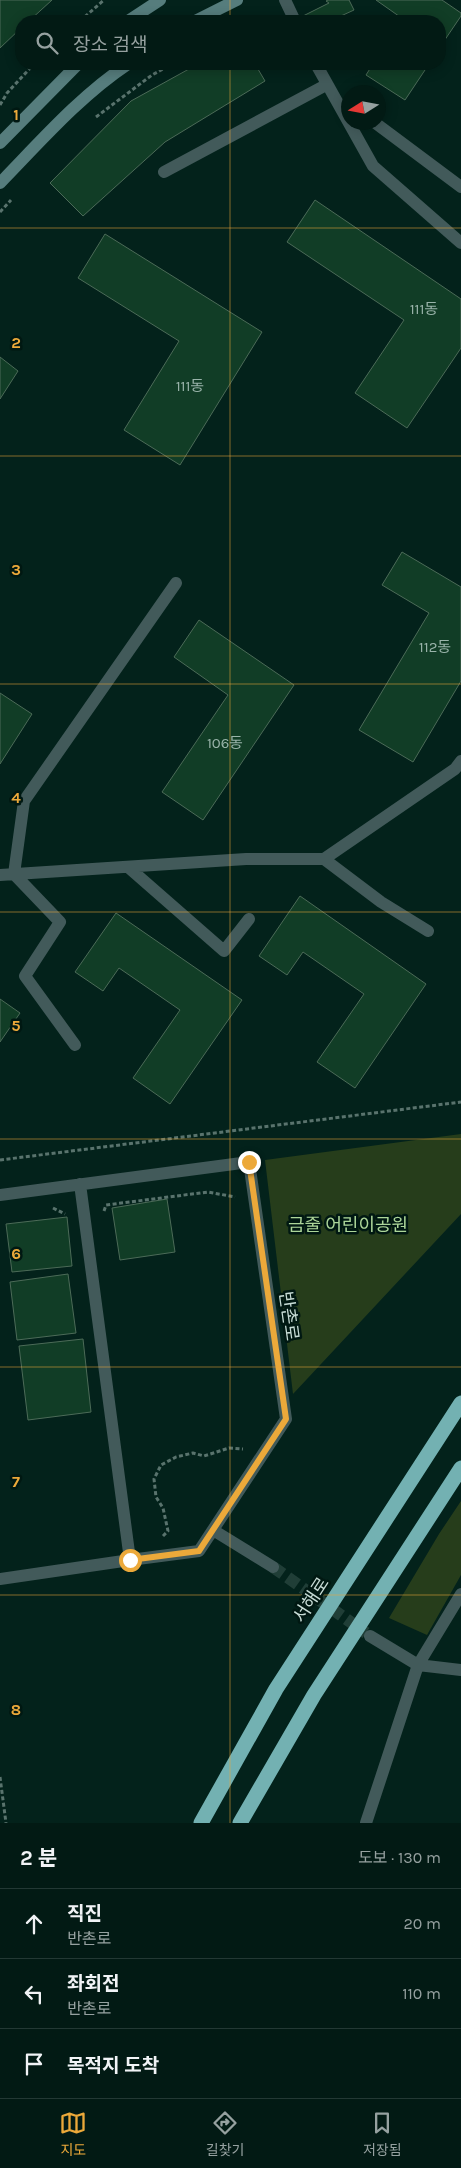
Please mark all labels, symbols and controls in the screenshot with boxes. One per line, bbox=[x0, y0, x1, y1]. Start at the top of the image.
search box bbox=[15, 15, 446, 70]
icon: search bbox=[33, 29, 61, 57]
text: 장소 검색 bbox=[73, 34, 147, 56]
north arrow bbox=[341, 85, 386, 130]
text: 1 bbox=[13, 105, 19, 124]
house number: 111동 bbox=[410, 300, 438, 318]
text: 2 bbox=[11, 333, 21, 352]
house number: 111동 bbox=[176, 377, 204, 395]
text: 3 bbox=[11, 560, 21, 579]
house number: 112동 bbox=[419, 638, 451, 656]
house number: 106동 bbox=[207, 734, 243, 752]
text: 4 bbox=[11, 788, 21, 807]
text: 5 bbox=[11, 1016, 21, 1035]
route end bbox=[238, 1151, 261, 1174]
park label: 금줄 어린이공원 bbox=[288, 1214, 408, 1236]
text: 6 bbox=[11, 1244, 21, 1263]
street label: 반촌로 bbox=[275, 1290, 303, 1342]
text: 7 bbox=[12, 1472, 20, 1491]
route start bbox=[119, 1549, 142, 1572]
street label: 서해로 bbox=[288, 1573, 334, 1627]
text: 8 bbox=[11, 1700, 21, 1719]
text: 2 분 bbox=[20, 1846, 57, 1870]
text: 도보 · 130 m bbox=[358, 1848, 441, 1867]
text: 직진 bbox=[67, 1903, 102, 1925]
icon: ahead bbox=[20, 1910, 48, 1938]
text: 20 m bbox=[403, 1914, 441, 1933]
text: 반촌로 bbox=[67, 1929, 111, 1948]
text: 좌회전 bbox=[67, 1973, 119, 1995]
icon: left bbox=[20, 1980, 48, 2008]
text: 110 m bbox=[402, 1984, 441, 2003]
text: 반촌로 bbox=[67, 1999, 111, 2018]
icon: arrive bbox=[20, 2050, 48, 2078]
text: 목적지 도착 bbox=[67, 2055, 159, 2077]
tab: 지도 bbox=[59, 2109, 87, 2159]
tab: 길찾기 bbox=[206, 2109, 244, 2159]
tab: 저장됨 bbox=[363, 2109, 402, 2159]

